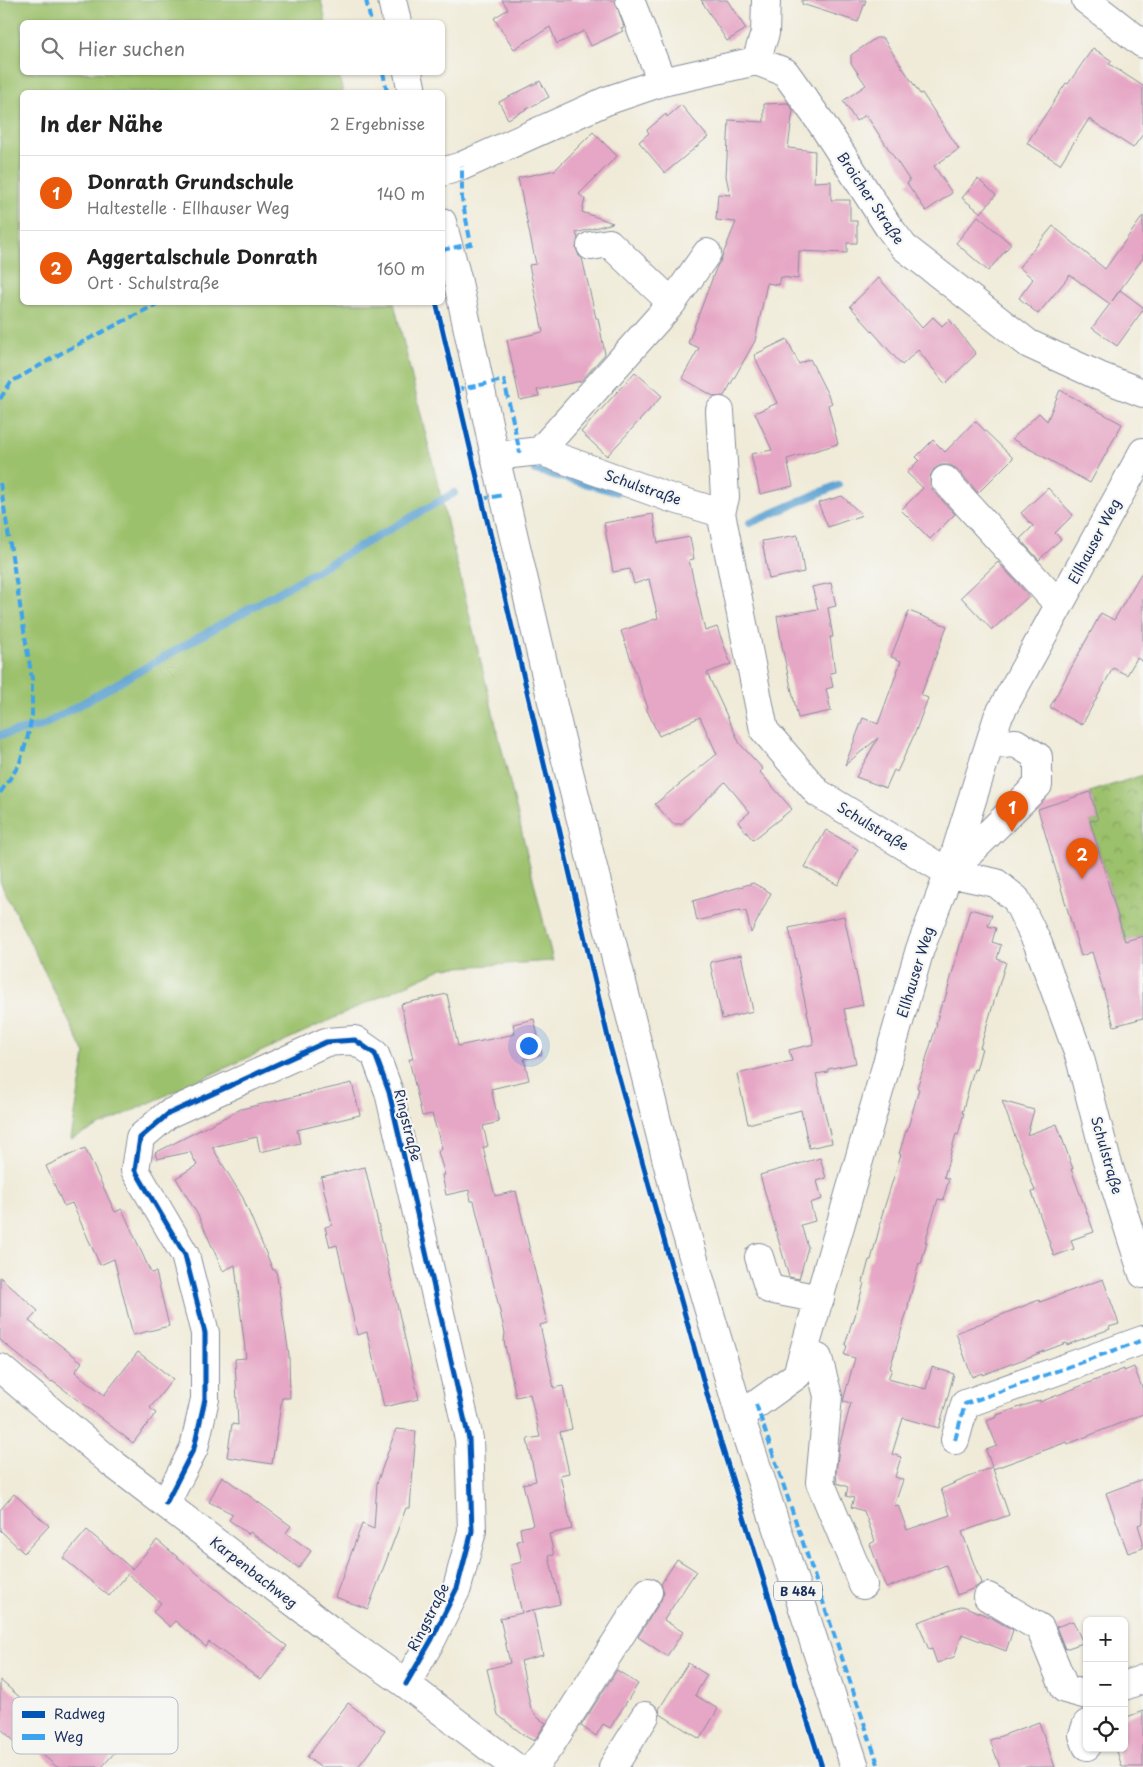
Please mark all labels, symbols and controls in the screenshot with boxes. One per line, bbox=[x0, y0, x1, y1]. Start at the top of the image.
search box bbox=[20, 20, 445, 75]
icon: search bbox=[38, 34, 66, 62]
text: Hier suchen bbox=[78, 34, 185, 62]
text: In der Nähe bbox=[40, 107, 162, 139]
text: 2 Ergebnisse bbox=[330, 111, 425, 135]
street label: Broicher Straße bbox=[832, 148, 910, 248]
text: Donrath Grundschule bbox=[87, 167, 294, 195]
text: 1 bbox=[52, 181, 60, 205]
text: 140 m bbox=[377, 181, 425, 205]
text: Haltestelle · Ellhauser Weg bbox=[87, 195, 290, 219]
text: Aggertalschule Donrath bbox=[87, 242, 318, 270]
text: 2 bbox=[50, 256, 62, 280]
text: 160 m bbox=[377, 256, 425, 280]
text: Ort · Schulstraße bbox=[87, 270, 219, 294]
street label: Schulstraße bbox=[602, 464, 684, 510]
street label: Ellhauser Weg bbox=[1063, 495, 1125, 587]
pin: 1 bbox=[996, 791, 1028, 832]
street label: Schulstraße bbox=[833, 796, 913, 856]
pin: 2 bbox=[1066, 838, 1098, 879]
street label: Ellhauser Weg bbox=[891, 924, 939, 1020]
your location bbox=[516, 1033, 542, 1059]
street label: Ringstraße bbox=[389, 1087, 427, 1163]
street label: Schulstraße bbox=[1086, 1114, 1128, 1196]
street label: Karpenbachweg bbox=[206, 1531, 302, 1613]
street label: Ringstraße bbox=[402, 1579, 454, 1655]
road number: B 484 bbox=[774, 1582, 822, 1600]
map controls bbox=[1083, 1617, 1128, 1752]
button: + bbox=[1083, 1617, 1128, 1662]
button: − bbox=[1083, 1662, 1128, 1707]
legend bbox=[12, 1697, 178, 1754]
text: Radweg bbox=[54, 1703, 106, 1724]
button: locate bbox=[1083, 1707, 1128, 1752]
text: Weg bbox=[54, 1726, 83, 1747]

